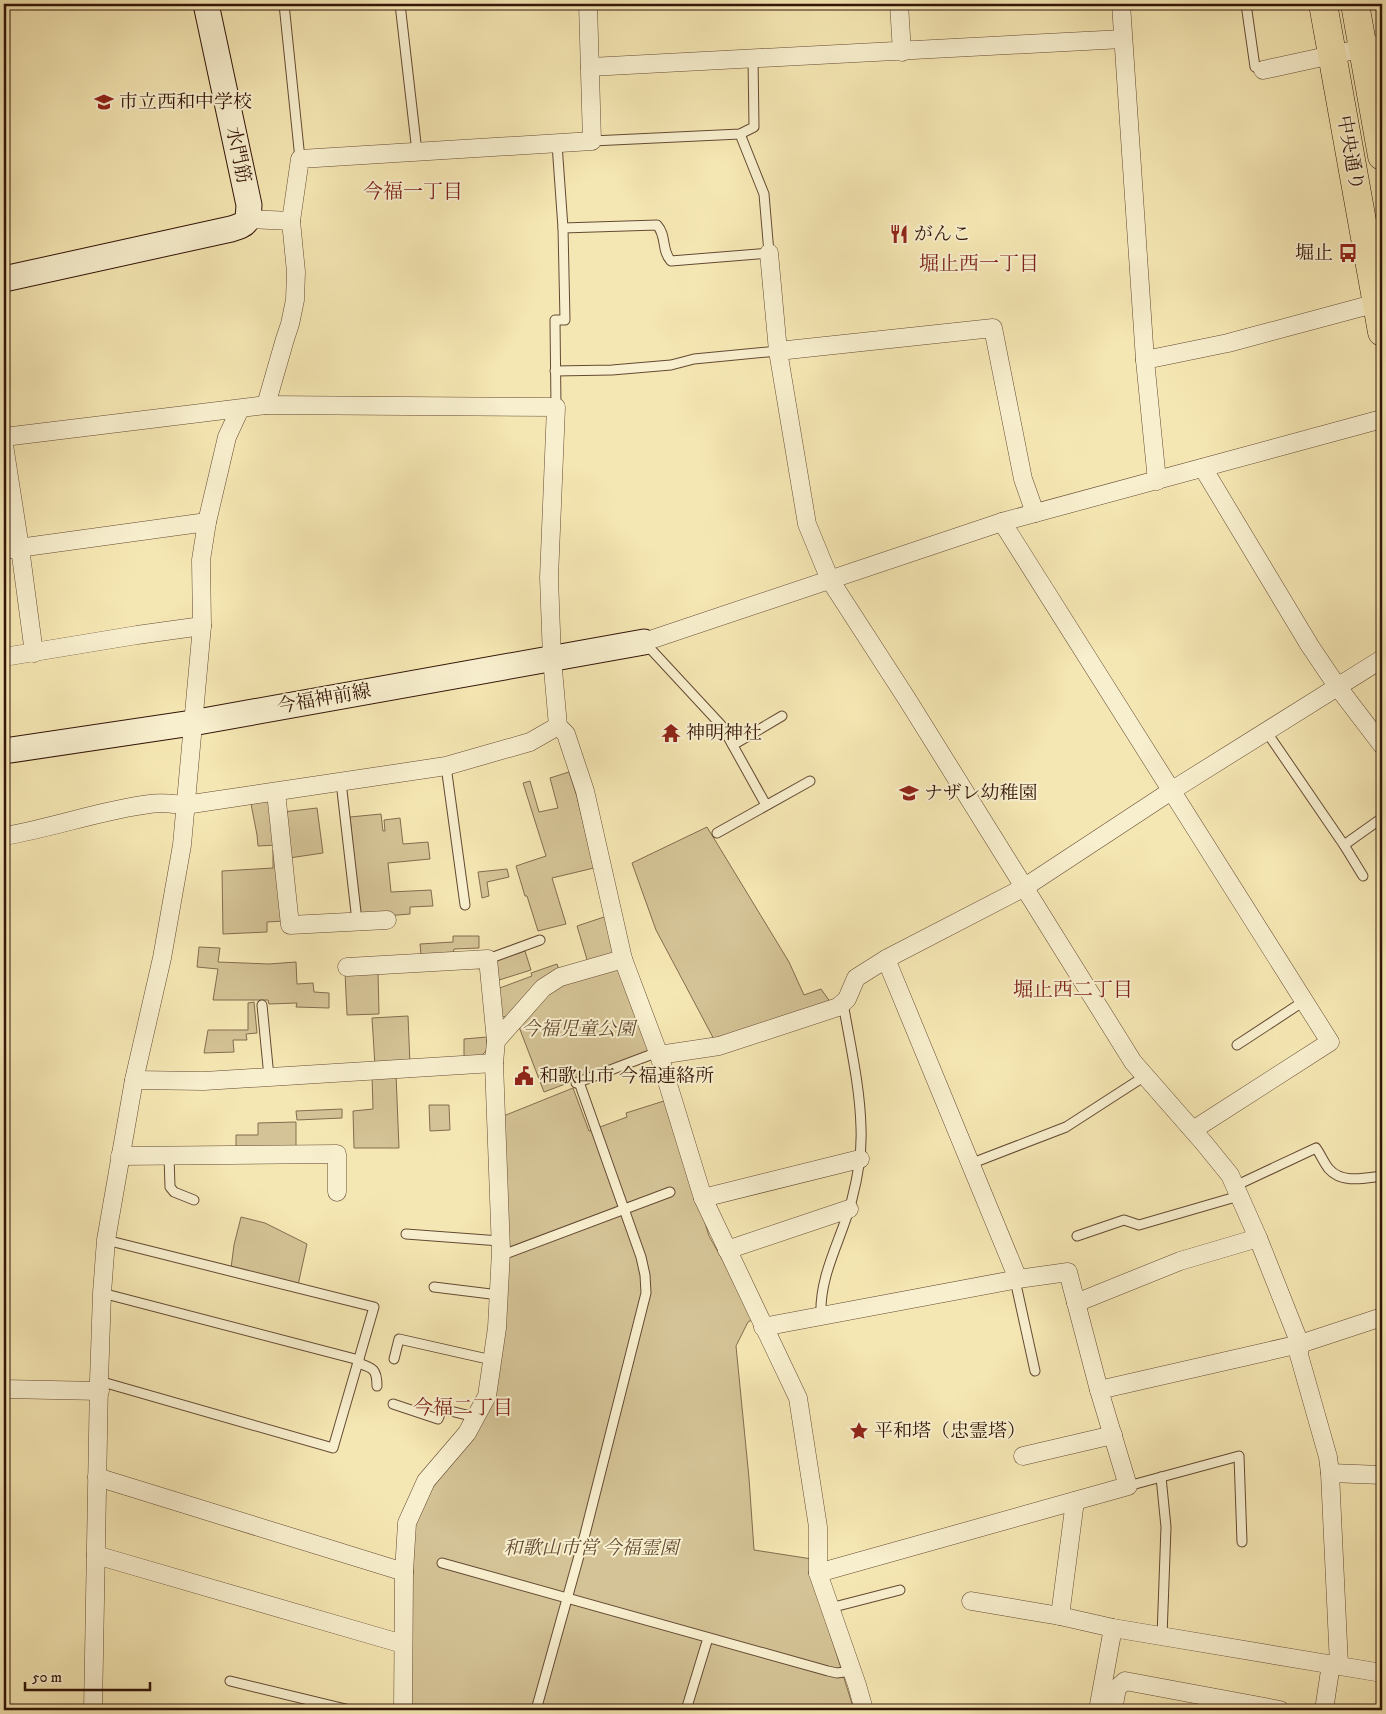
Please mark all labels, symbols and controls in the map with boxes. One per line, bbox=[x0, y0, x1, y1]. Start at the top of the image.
school or university icon: 市立西和中学校 bbox=[93, 91, 115, 113]
place label: 市立西和中学校 bbox=[119, 91, 252, 114]
street label: 中央通り bbox=[1332, 114, 1368, 192]
street label: 水門筋 bbox=[221, 125, 255, 185]
district label: 今福一丁目 bbox=[363, 180, 463, 205]
restaurant icon: がんこ bbox=[888, 223, 910, 245]
place label: がんこ bbox=[914, 223, 971, 246]
place label: 堀止 bbox=[1295, 242, 1333, 265]
bus stop icon: 堀止 bbox=[1337, 242, 1359, 264]
district label: 堀止西一丁目 bbox=[919, 252, 1039, 277]
street label: 今福神前線 bbox=[275, 679, 373, 719]
temple icon: 神明神社 bbox=[660, 722, 682, 744]
place label: 神明神社 bbox=[686, 722, 762, 745]
school or university icon: ナザレ幼稚園 bbox=[898, 782, 920, 804]
place label: ナザレ幼稚園 bbox=[924, 782, 1038, 805]
district label: 堀止西二丁目 bbox=[1013, 978, 1133, 1003]
park label: 今福児童公園 bbox=[521, 1018, 638, 1041]
public building icon: 和歌山市 今福連絡所 bbox=[513, 1065, 535, 1087]
place label: 和歌山市 今福連絡所 bbox=[539, 1065, 714, 1088]
district label: 今福二丁目 bbox=[413, 1396, 513, 1421]
place icon: 平和塔（忠霊塔） bbox=[848, 1420, 870, 1442]
place label: 平和塔（忠霊塔） bbox=[874, 1420, 1026, 1443]
park label: 和歌山市営 今福霊園 bbox=[503, 1537, 682, 1560]
scale bar bbox=[25, 1659, 150, 1691]
text: 50 m bbox=[32, 1668, 62, 1687]

